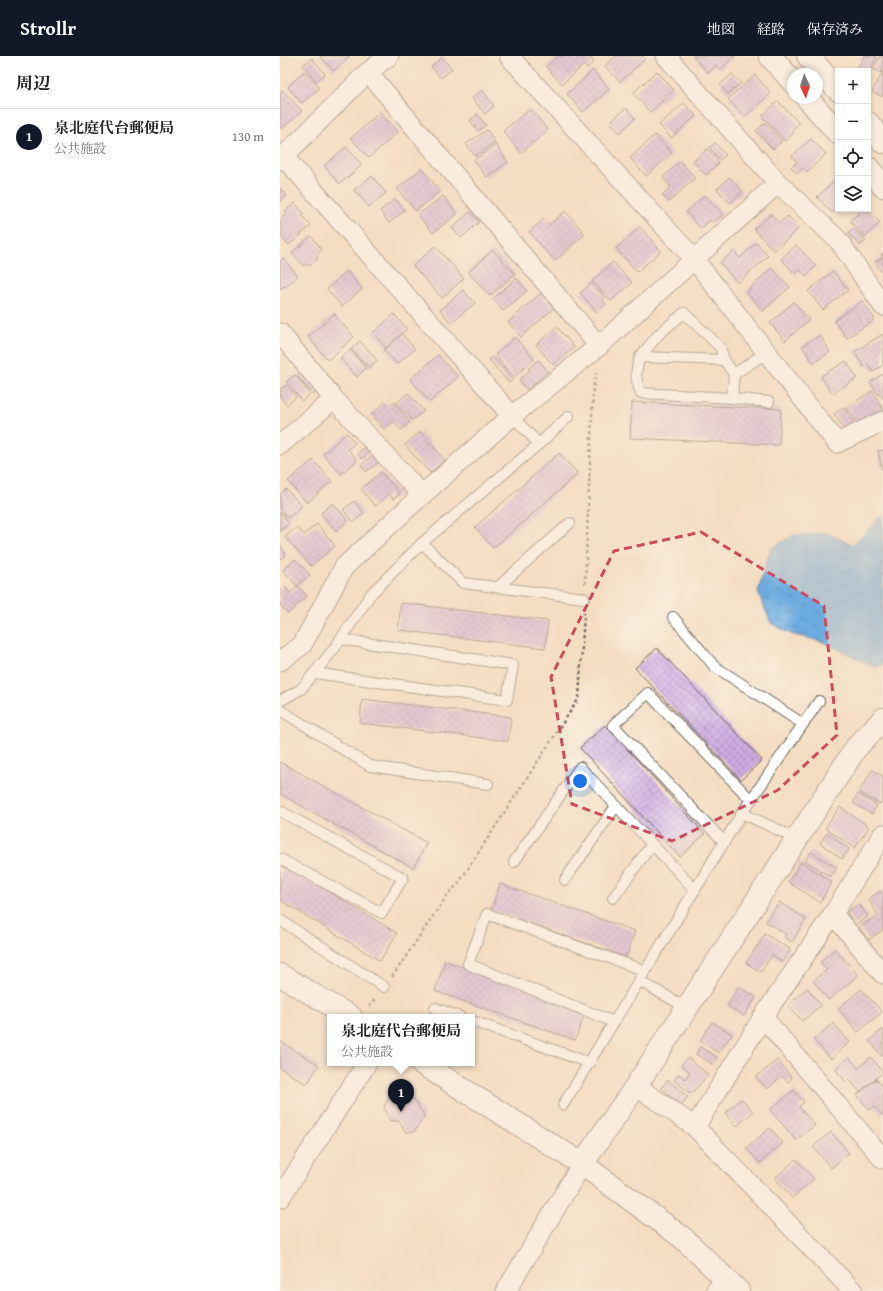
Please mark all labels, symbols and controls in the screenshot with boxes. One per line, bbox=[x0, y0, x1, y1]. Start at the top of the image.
text: Strollr bbox=[20, 14, 76, 42]
text: 地図 bbox=[707, 19, 735, 39]
text: 経路 bbox=[757, 19, 785, 39]
text: 保存済み bbox=[807, 19, 863, 39]
north arrow bbox=[787, 68, 823, 104]
map controls bbox=[835, 68, 871, 212]
button: + bbox=[835, 68, 871, 104]
text: 周辺 bbox=[16, 70, 50, 95]
button: − bbox=[835, 104, 871, 140]
text: 泉北庭代台郵便局 bbox=[54, 117, 174, 138]
text: 1 bbox=[26, 127, 32, 146]
text: 130 m bbox=[232, 127, 264, 146]
text: 公共施設 bbox=[54, 139, 106, 158]
button: locate bbox=[835, 140, 871, 176]
button: layers bbox=[835, 176, 871, 212]
your location bbox=[570, 771, 590, 791]
popup bbox=[327, 1014, 475, 1066]
text: 泉北庭代台郵便局 bbox=[341, 1020, 461, 1041]
text: 公共施設 bbox=[341, 1042, 393, 1061]
pin: 1 bbox=[388, 1079, 414, 1112]

